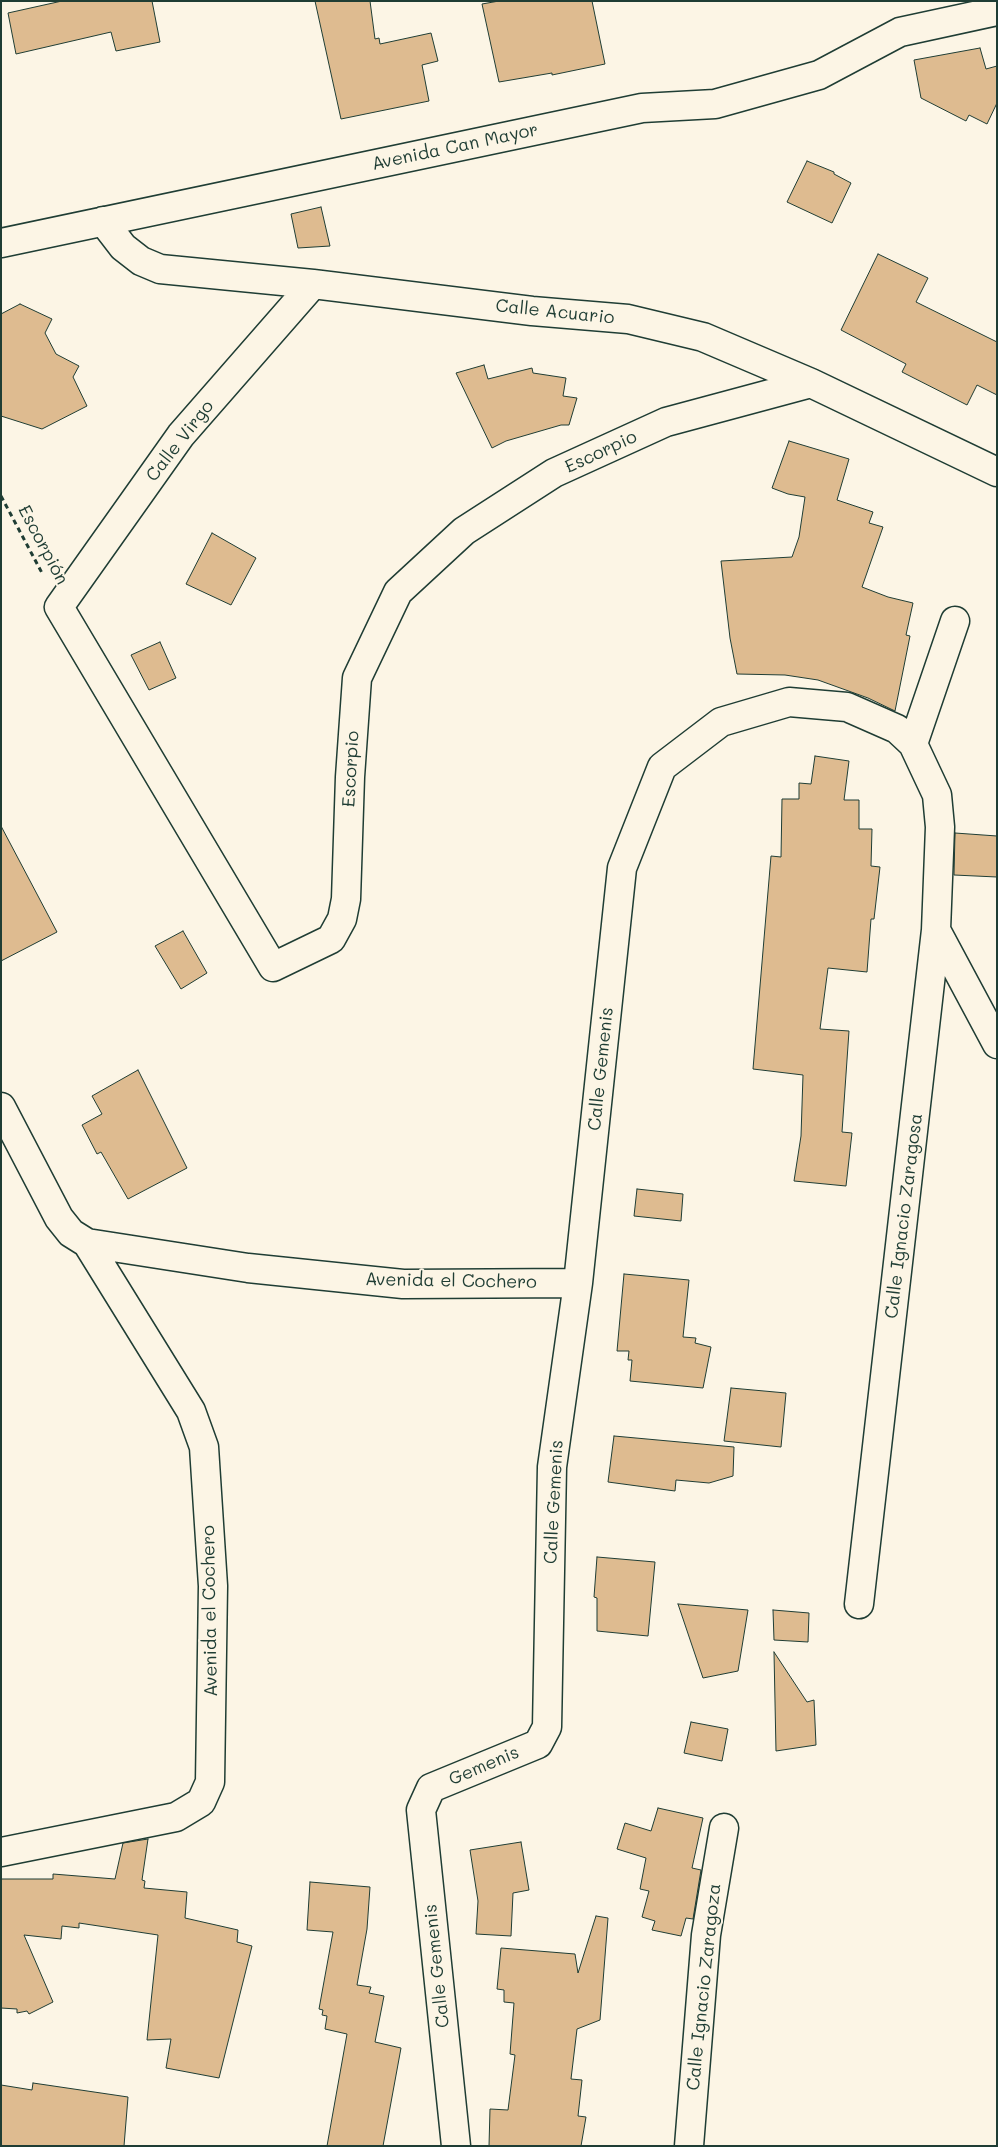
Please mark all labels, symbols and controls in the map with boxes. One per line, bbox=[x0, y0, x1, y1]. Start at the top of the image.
street label: Avenida Can Mayor bbox=[370, 119, 540, 175]
street label: Calle Acuario bbox=[495, 295, 615, 329]
street label: Calle Virgo bbox=[142, 396, 218, 486]
street label: Escorpio bbox=[562, 426, 640, 478]
street label: Escorpión bbox=[13, 502, 73, 588]
street label: Escorpio bbox=[338, 730, 364, 808]
street label: Calle Gemenis bbox=[584, 1006, 618, 1132]
street label: Calle Ignacio Zaragosa bbox=[881, 1112, 927, 1320]
street label: Avenida el Cochero bbox=[365, 1269, 537, 1293]
street label: Calle Gemenis bbox=[540, 1439, 568, 1565]
street label: Avenida el Cochero bbox=[198, 1525, 222, 1697]
street label: Gemenis bbox=[446, 1742, 522, 1790]
street label: Calle Ignacio Zaragoza bbox=[682, 1882, 726, 2092]
street label: Calle Gemenis bbox=[420, 1903, 454, 2029]

